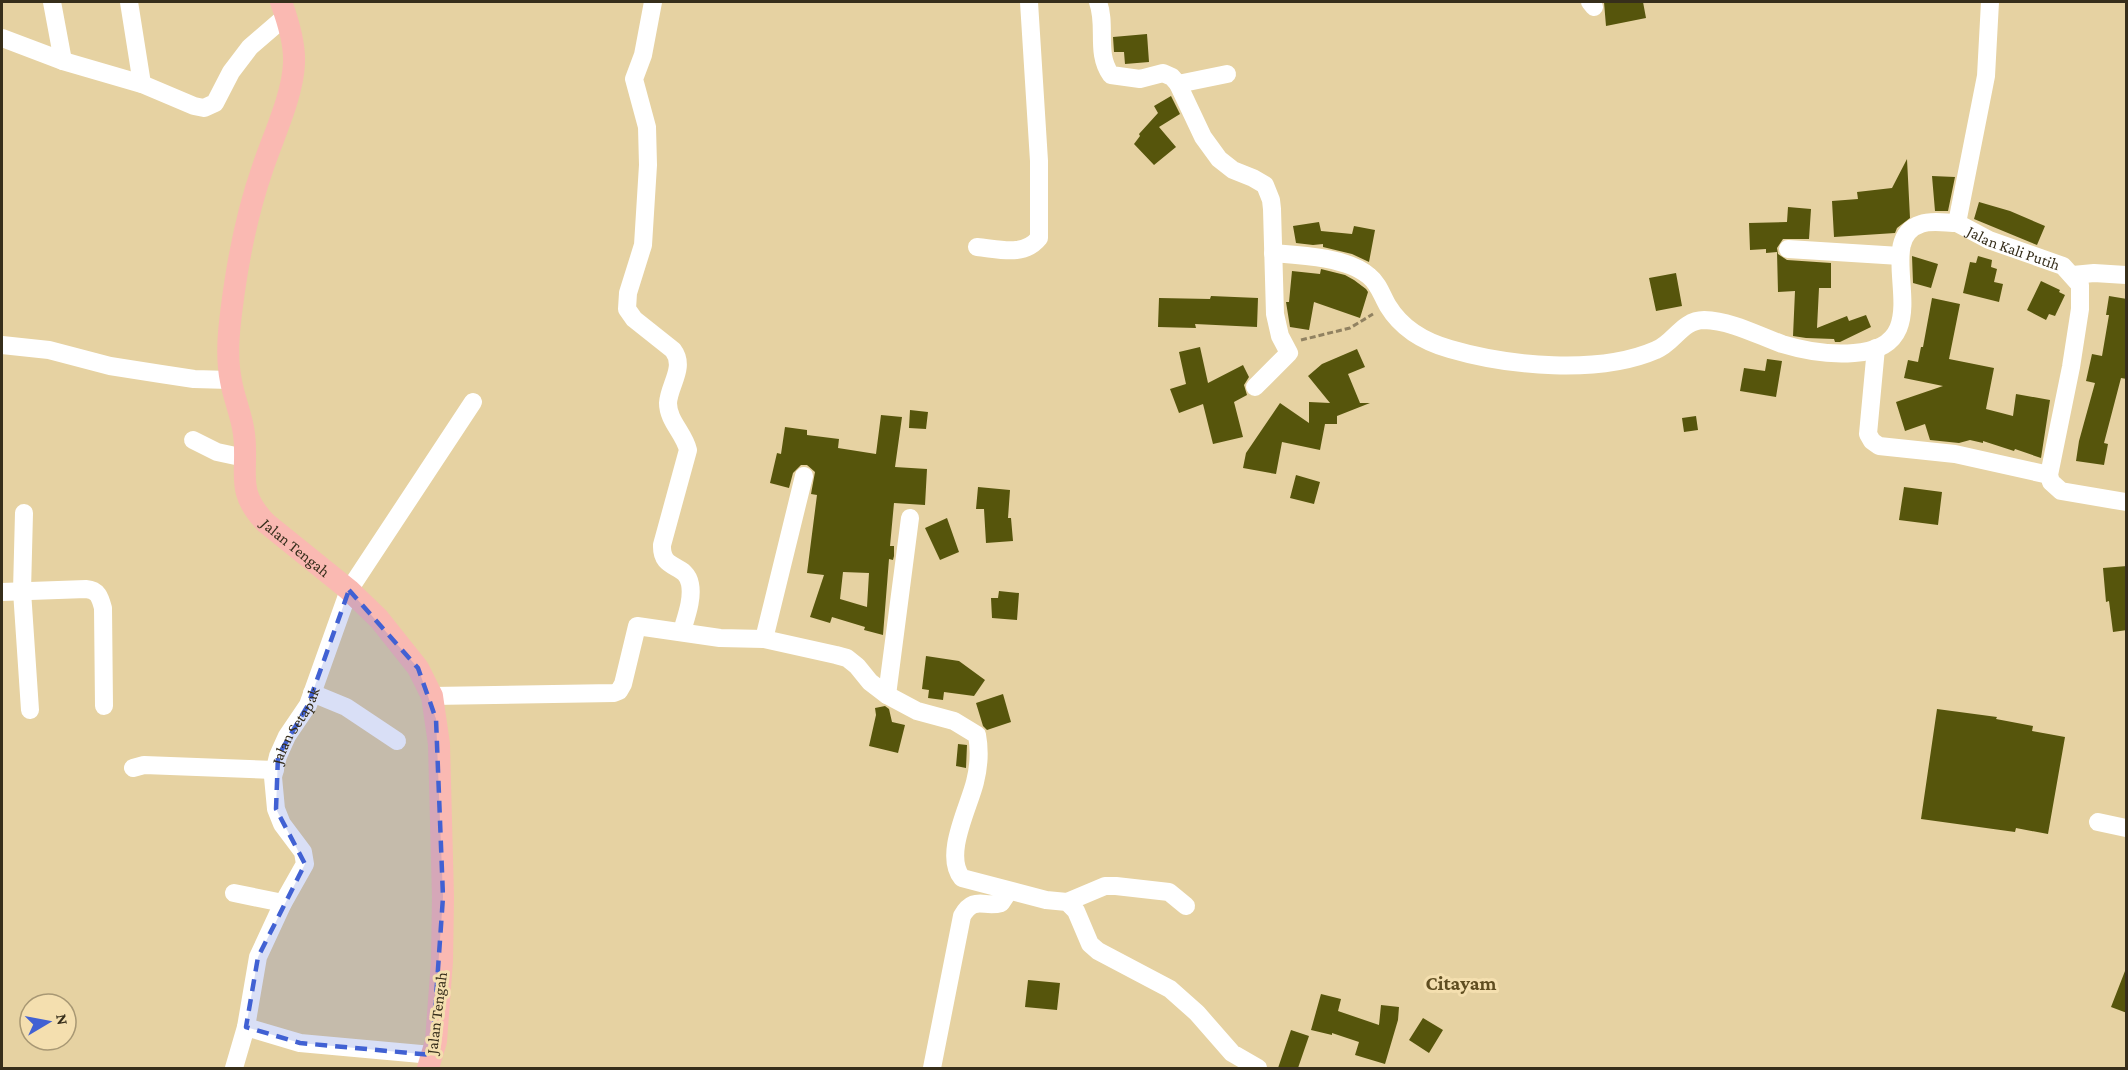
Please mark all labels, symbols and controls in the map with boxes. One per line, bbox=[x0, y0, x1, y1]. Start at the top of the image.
street label: Jalan Kali Putih bbox=[1962, 221, 2063, 273]
street label: Jalan Tengah bbox=[255, 514, 334, 580]
street label: Jalan Setapak bbox=[268, 685, 323, 768]
street label: Jalan Tengah bbox=[423, 971, 451, 1057]
district label: Citayam bbox=[1426, 972, 1497, 994]
north arrow bbox=[18, 992, 78, 1052]
text: N bbox=[53, 1013, 72, 1026]

